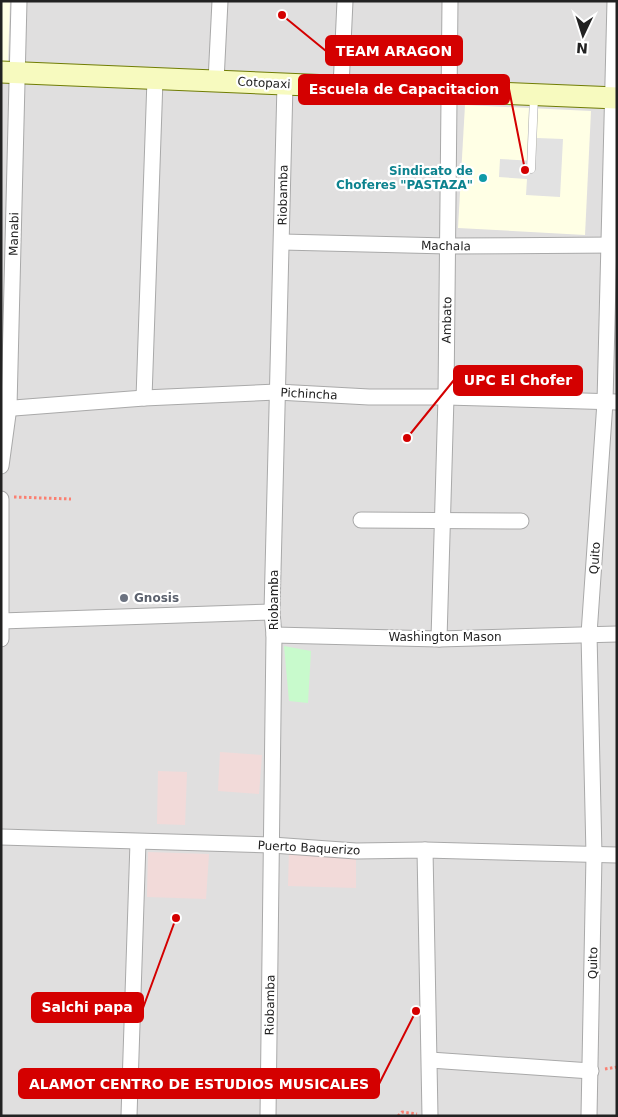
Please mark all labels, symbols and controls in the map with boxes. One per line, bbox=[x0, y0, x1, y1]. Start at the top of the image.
north arrow bbox=[558, 10, 608, 60]
callout: TEAM ARAGON bbox=[326, 36, 462, 65]
text: N bbox=[576, 40, 588, 56]
text: TEAM ARAGON bbox=[336, 43, 452, 59]
street label: Cotopaxi bbox=[237, 75, 291, 91]
callout: Escuela de Capacitacion bbox=[299, 75, 509, 104]
text: Escuela de Capacitacion bbox=[309, 81, 499, 97]
place label: Sindicato de Choferes "PASTAZA" bbox=[336, 164, 473, 192]
street label: Riobamba bbox=[275, 165, 291, 225]
marker: Sindicato de Choferes "PASTAZA" bbox=[477, 172, 489, 184]
street label: Manabi bbox=[7, 212, 21, 256]
street label: Machala bbox=[421, 239, 471, 253]
street label: Ambato bbox=[440, 296, 454, 344]
callout: UPC El Chofer bbox=[454, 366, 582, 395]
text: UPC El Chofer bbox=[464, 372, 572, 388]
street label: Pichincha bbox=[280, 386, 338, 402]
street label: Quito bbox=[587, 541, 603, 575]
street label: Riobamba bbox=[267, 570, 281, 630]
place label: Gnosis bbox=[134, 591, 179, 605]
marker: Gnosis bbox=[118, 592, 130, 604]
street label: Washington Mason bbox=[388, 630, 502, 644]
street label: Puerto Baquerizo bbox=[257, 838, 361, 858]
street label: Quito bbox=[586, 947, 600, 979]
street label: Riobamba bbox=[262, 975, 278, 1035]
callout: Salchi papa bbox=[32, 993, 143, 1022]
text: Salchi papa bbox=[41, 999, 133, 1015]
callout: ALAMOT CENTRO DE ESTUDIOS MUSICALES bbox=[19, 1069, 379, 1098]
text: ALAMOT CENTRO DE ESTUDIOS MUSICALES bbox=[29, 1076, 369, 1092]

